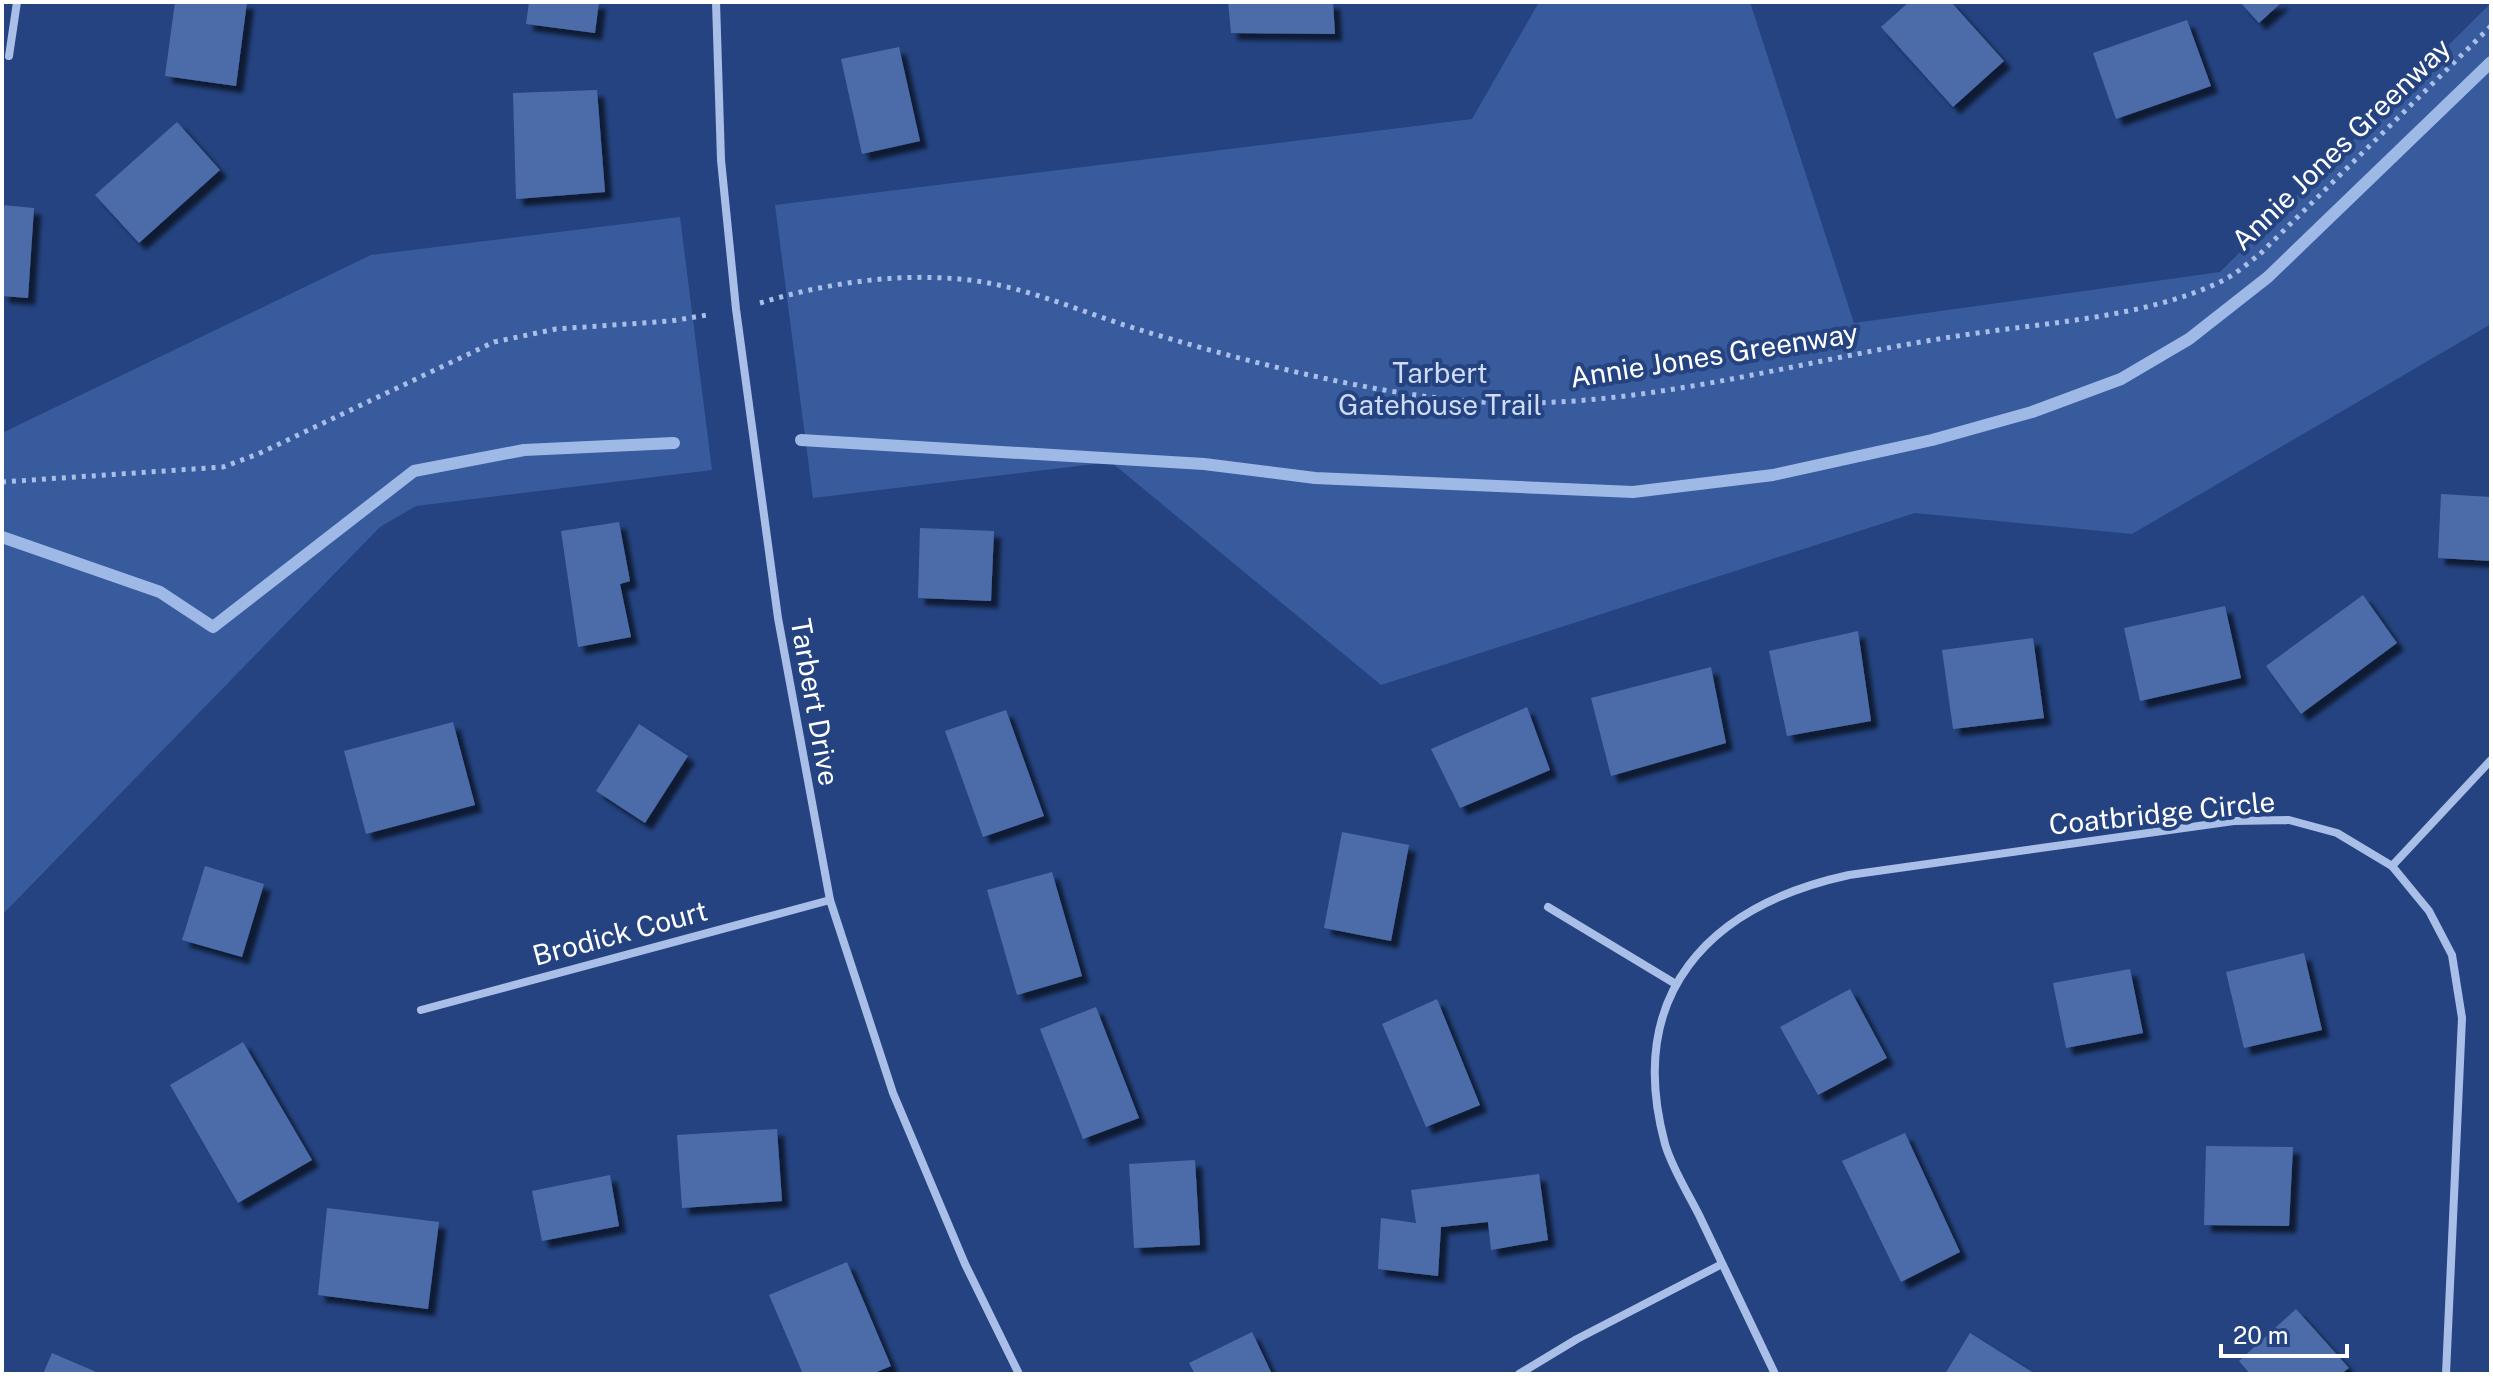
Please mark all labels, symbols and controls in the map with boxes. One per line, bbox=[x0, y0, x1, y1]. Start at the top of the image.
street label: Annie Jones Greenway bbox=[2224, 31, 2457, 257]
street label: Annie Jones Greenway bbox=[1567, 315, 1860, 394]
park label: Tarbert Gatehouse Trail bbox=[1338, 356, 1542, 421]
street label: Tarbert Drive bbox=[785, 616, 846, 788]
street label: Coatbridge Circle bbox=[2047, 784, 2277, 841]
street label: Brodick Court bbox=[529, 893, 711, 972]
scale bar bbox=[2221, 1308, 2347, 1358]
text: 20 m bbox=[2233, 1321, 2289, 1349]

